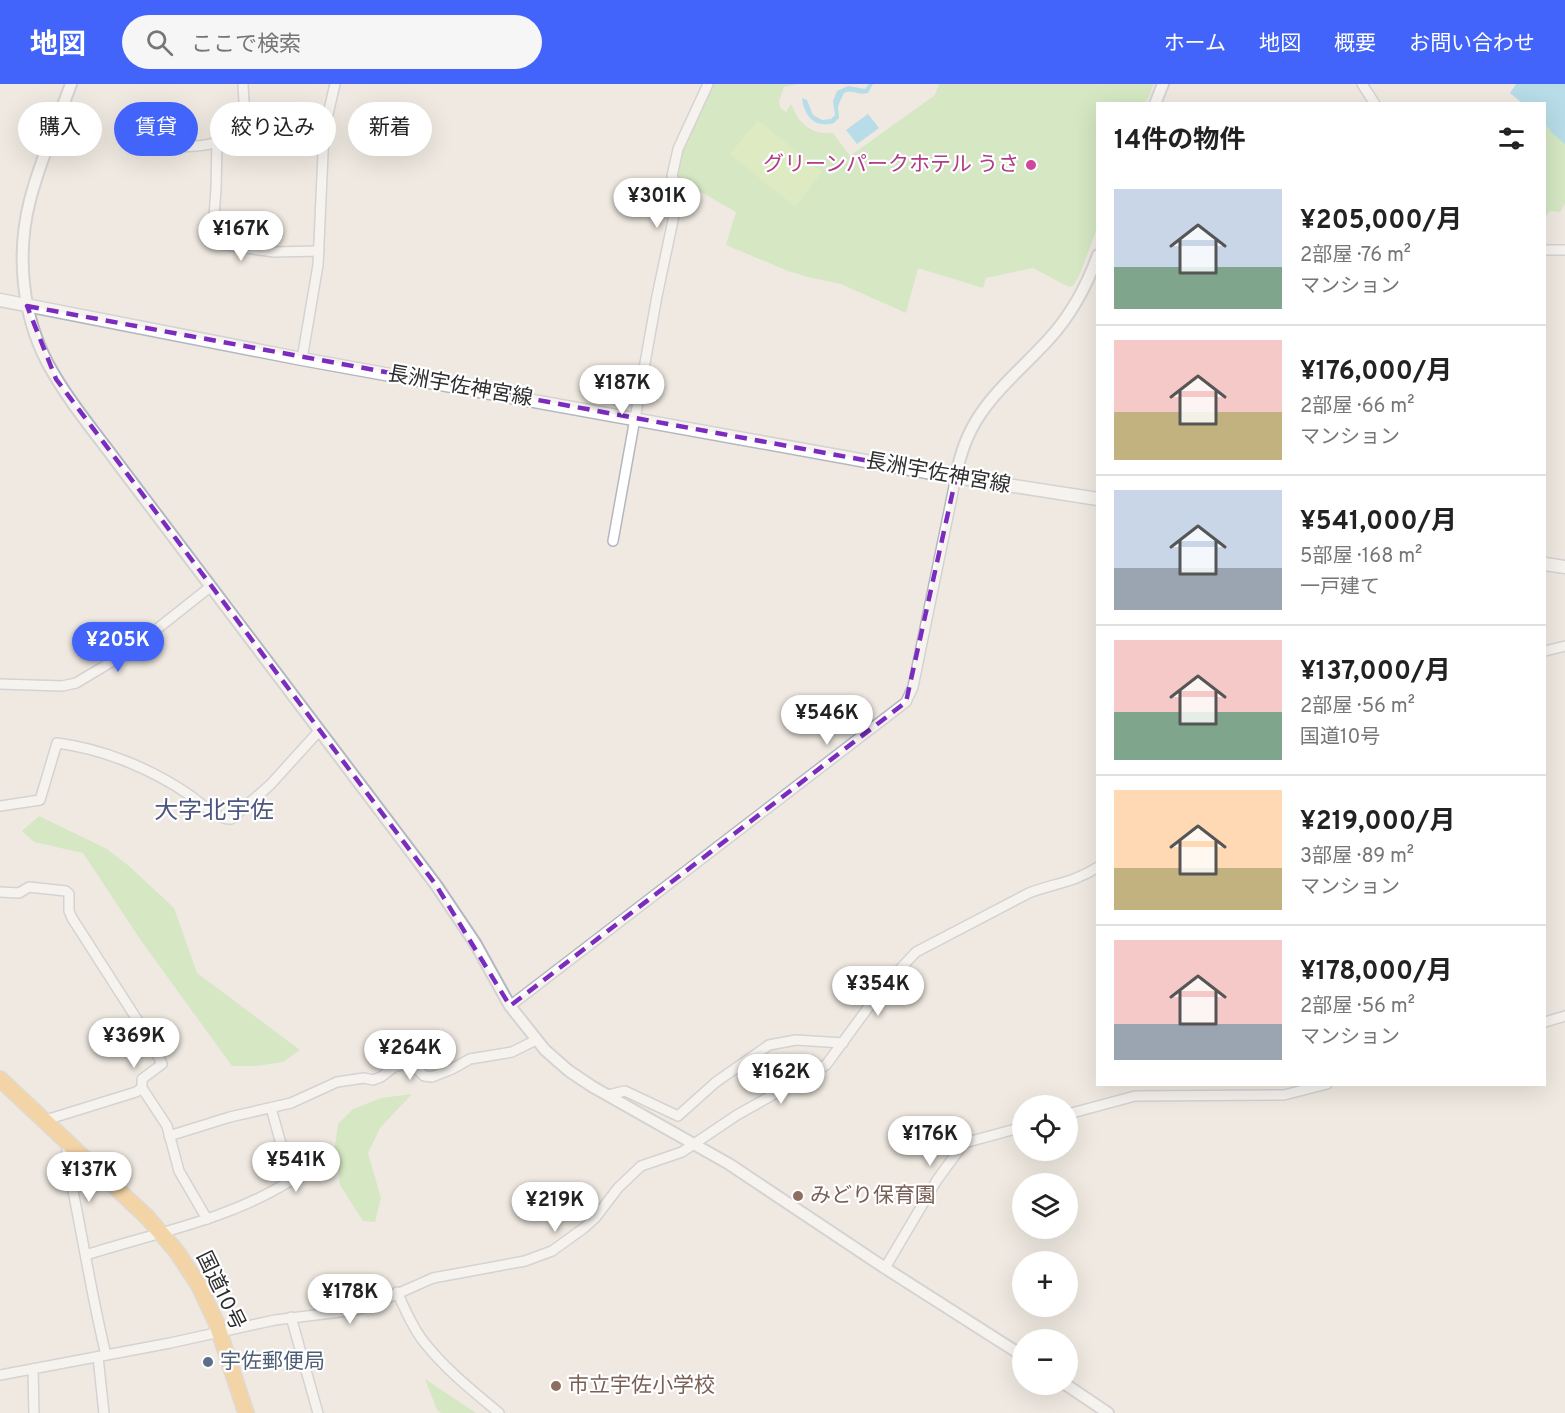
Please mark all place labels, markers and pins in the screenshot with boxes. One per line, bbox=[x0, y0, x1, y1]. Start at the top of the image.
place label: グリーンパークホテル うさ bbox=[763, 152, 1019, 179]
marker: グリーンパークホテル うさ bbox=[1024, 158, 1038, 172]
pin: ¥301K bbox=[615, 178, 699, 229]
pin: ¥167K bbox=[199, 211, 283, 262]
pin: ¥187K bbox=[580, 365, 664, 416]
pin: ¥205K bbox=[76, 622, 160, 673]
pin: ¥546K bbox=[785, 695, 869, 746]
pin: ¥354K bbox=[836, 966, 920, 1017]
pin: ¥369K bbox=[92, 1018, 176, 1069]
pin: ¥264K bbox=[368, 1030, 452, 1081]
pin: ¥162K bbox=[739, 1054, 823, 1105]
pin: ¥176K bbox=[888, 1116, 972, 1167]
pin: ¥541K bbox=[254, 1142, 338, 1193]
pin: ¥137K bbox=[47, 1152, 131, 1203]
pin: ¥219K bbox=[513, 1182, 597, 1233]
place label: みどり保育園 bbox=[810, 1183, 936, 1210]
marker: みどり保育園 bbox=[791, 1189, 805, 1203]
pin: ¥178K bbox=[308, 1274, 392, 1325]
place label: 宇佐郵便局 bbox=[220, 1349, 325, 1376]
marker: 宇佐郵便局 bbox=[201, 1355, 215, 1369]
place label: 市立宇佐小学校 bbox=[568, 1373, 715, 1400]
marker: 市立宇佐小学校 bbox=[549, 1379, 563, 1393]

